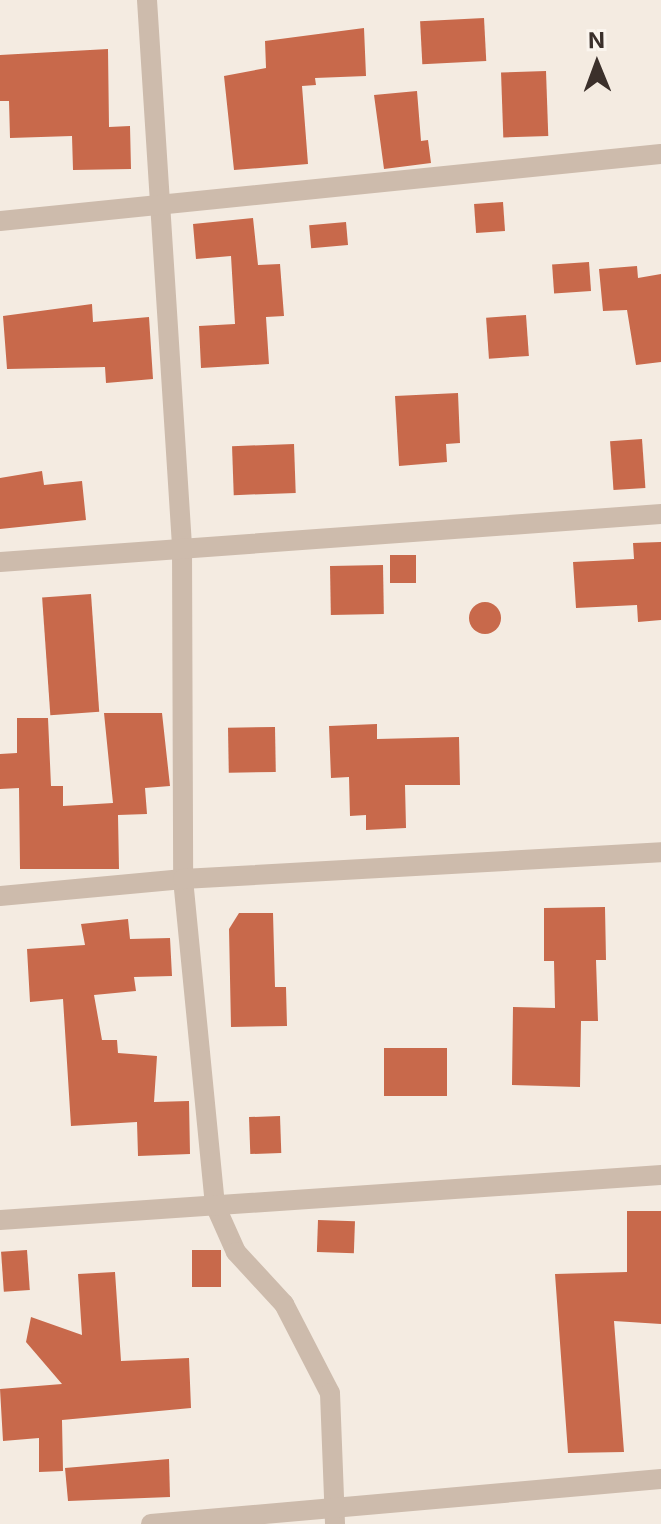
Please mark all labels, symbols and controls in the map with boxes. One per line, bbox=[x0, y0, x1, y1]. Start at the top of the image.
north arrow bbox=[557, 24, 637, 104]
text: N bbox=[588, 27, 605, 53]

